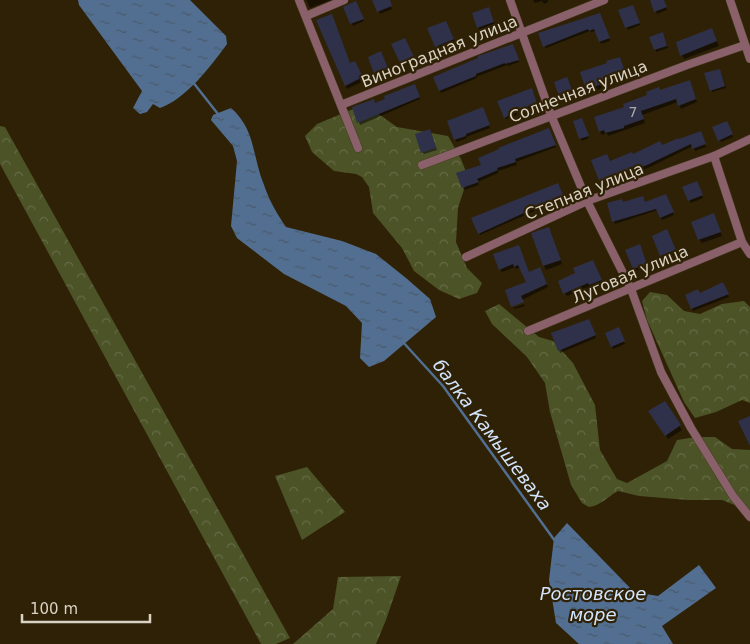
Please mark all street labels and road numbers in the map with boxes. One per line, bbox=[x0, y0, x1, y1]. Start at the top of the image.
street label: Виноградная улица bbox=[358, 11, 520, 92]
street label: Солнечная улица bbox=[506, 56, 650, 127]
street label: Степная улица bbox=[522, 159, 646, 224]
street label: Луговая улица bbox=[569, 241, 691, 308]

